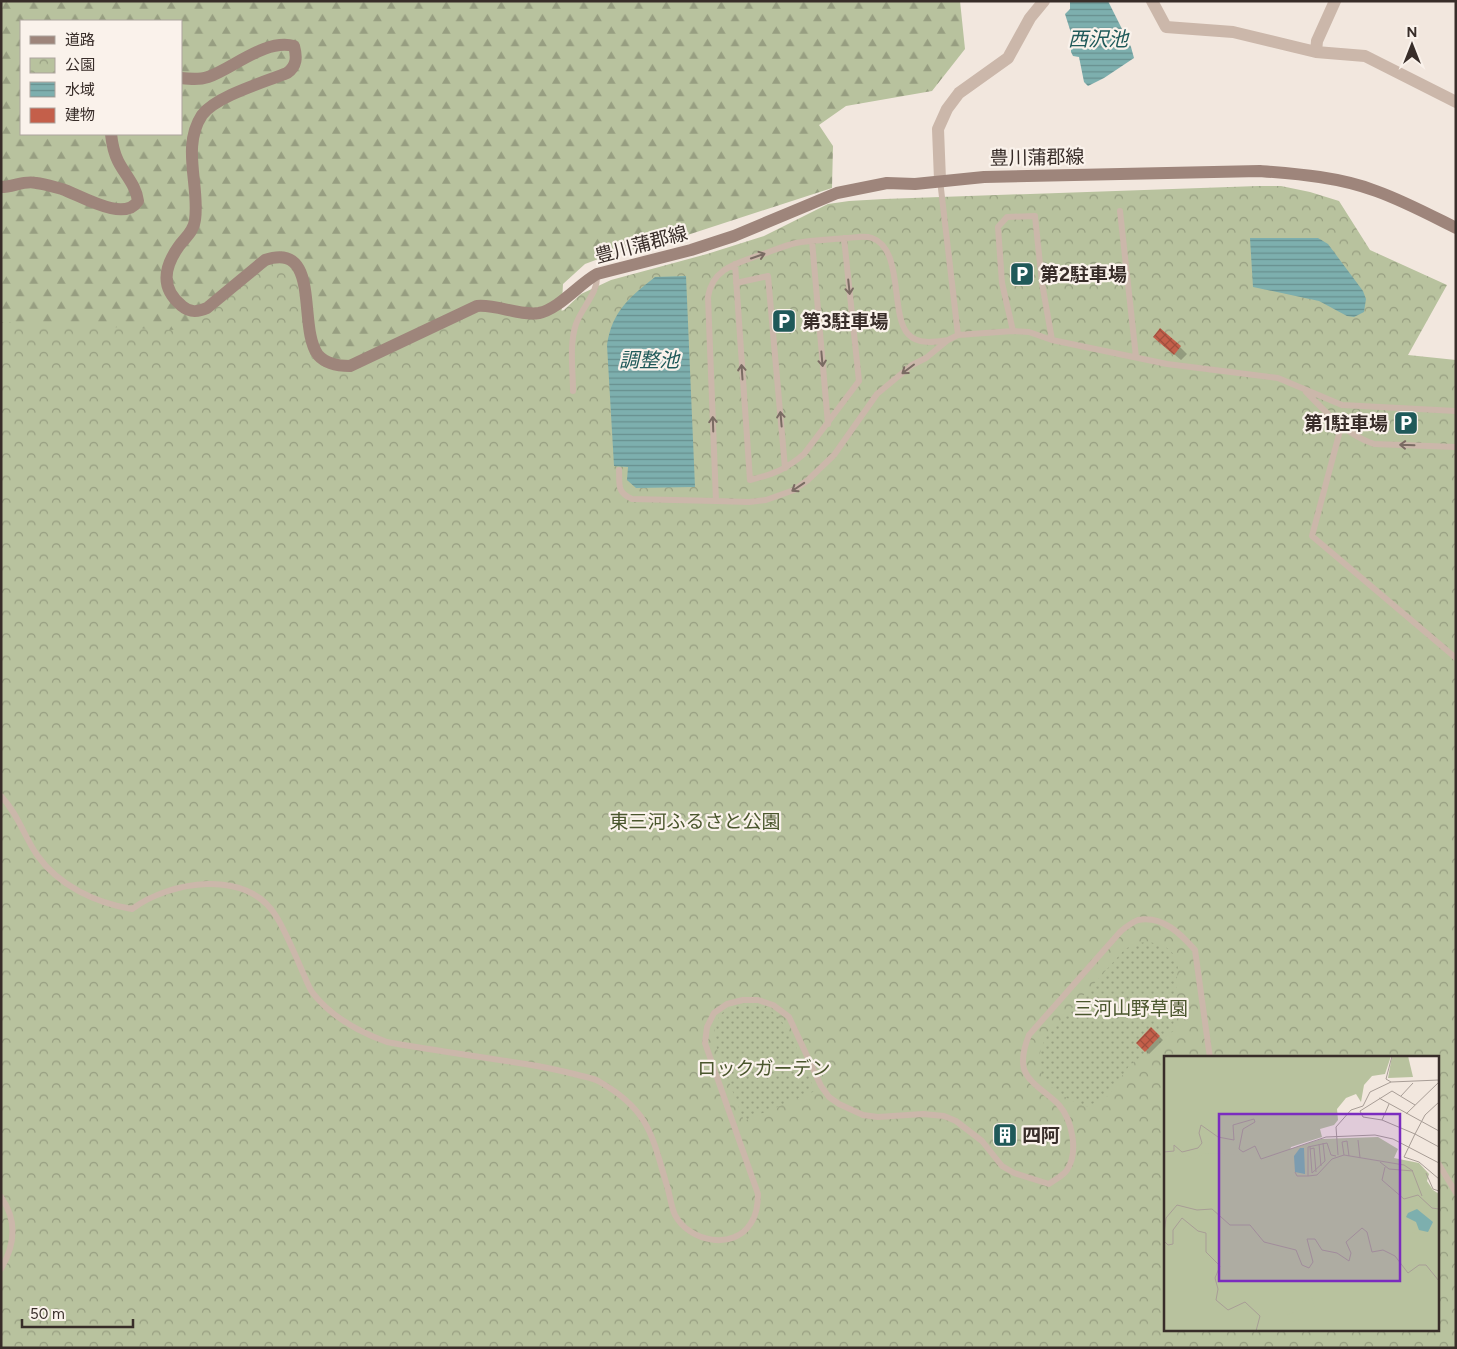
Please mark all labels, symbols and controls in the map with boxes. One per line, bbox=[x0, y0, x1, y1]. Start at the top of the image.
legend bbox=[20, 20, 182, 135]
north arrow bbox=[1387, 20, 1437, 70]
text: N bbox=[1407, 24, 1417, 41]
water label: 西沢池 bbox=[1068, 27, 1130, 51]
text: 道路 bbox=[65, 31, 95, 49]
text: 公園 bbox=[65, 56, 95, 74]
text: 水域 bbox=[65, 81, 95, 99]
text: 建物 bbox=[65, 106, 95, 124]
street label: 豊川蒲郡線 bbox=[989, 145, 1085, 170]
street label: 豊川蒲郡線 bbox=[592, 221, 690, 268]
one-way arrow bbox=[750, 251, 765, 260]
parking icon: 第2駐車場 bbox=[1009, 261, 1035, 287]
place label: 第2駐車場 bbox=[1040, 263, 1127, 286]
one-way arrow bbox=[845, 279, 854, 295]
parking icon: 第3駐車場 bbox=[771, 308, 797, 334]
place label: 第3駐車場 bbox=[802, 310, 889, 333]
water label: 調整池 bbox=[619, 348, 681, 372]
one-way arrow bbox=[818, 351, 827, 367]
one-way arrow bbox=[738, 364, 747, 380]
one-way arrow bbox=[901, 364, 915, 374]
parking icon: 第1駐車場 bbox=[1393, 410, 1419, 436]
one-way arrow bbox=[776, 411, 786, 427]
place label: 第1駐車場 bbox=[1304, 412, 1388, 435]
one-way arrow bbox=[708, 416, 717, 432]
one-way arrow bbox=[1399, 440, 1415, 449]
one-way arrow bbox=[792, 482, 806, 492]
park label: 東三河ふるさと公園 bbox=[609, 810, 781, 833]
park label: 三河山野草園 bbox=[1074, 997, 1188, 1020]
inset map bbox=[1164, 1056, 1440, 1332]
park label: ロックガーデン bbox=[697, 1057, 831, 1080]
building icon: 四阿 bbox=[992, 1122, 1018, 1148]
place label: 四阿 bbox=[1022, 1124, 1060, 1147]
scale bar bbox=[22, 1296, 134, 1328]
text: 50 m bbox=[30, 1305, 65, 1323]

